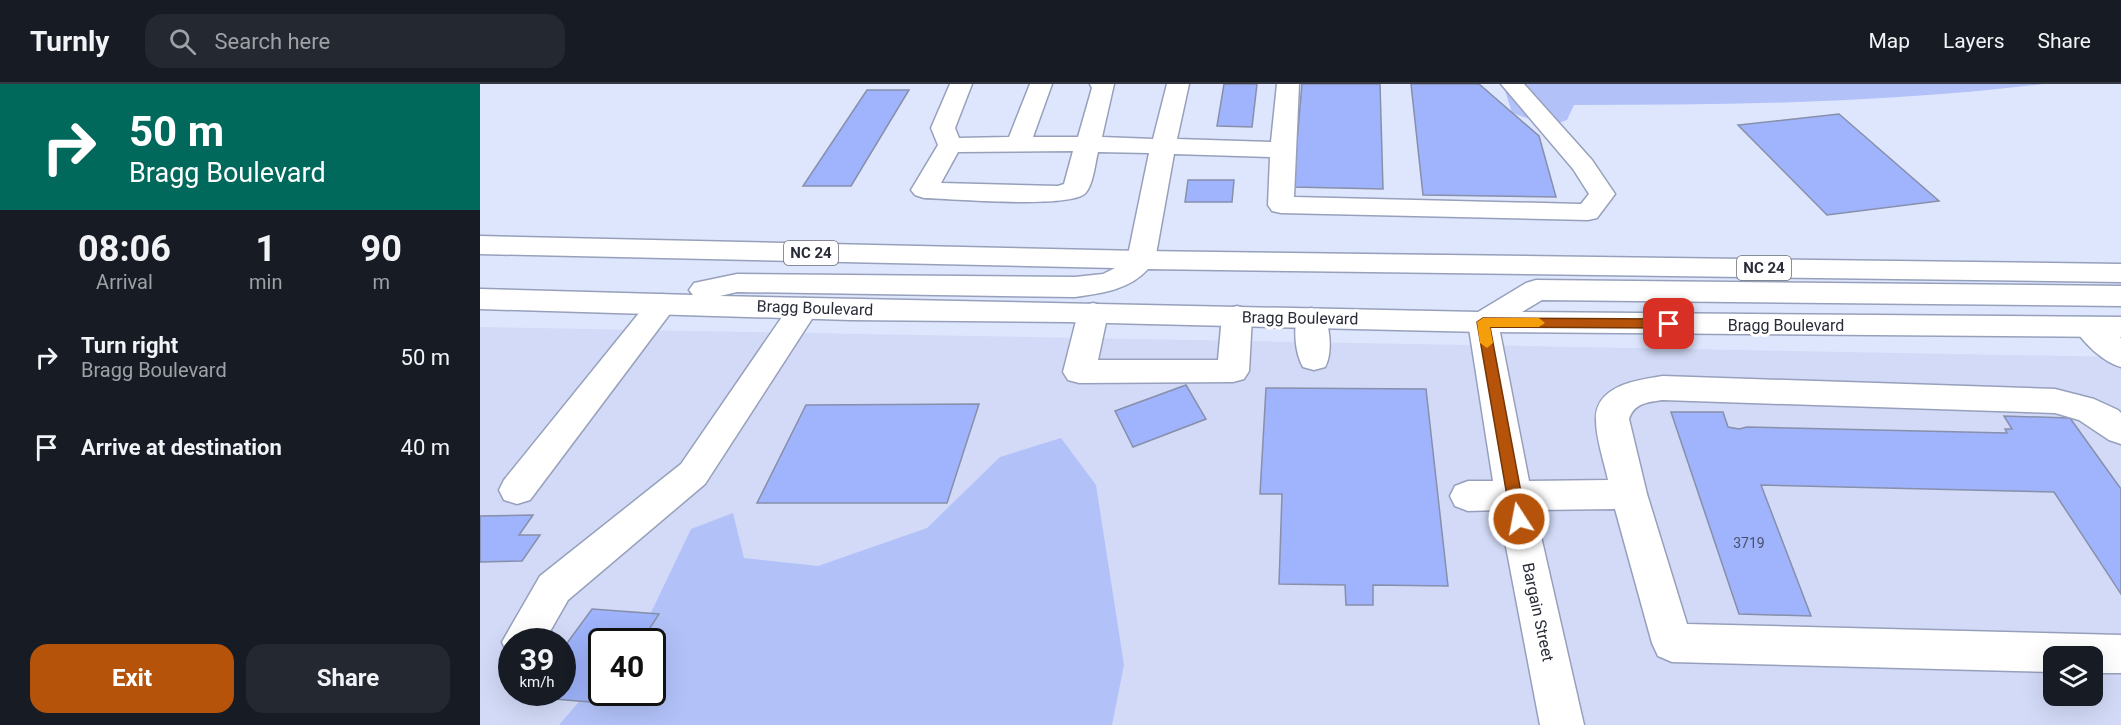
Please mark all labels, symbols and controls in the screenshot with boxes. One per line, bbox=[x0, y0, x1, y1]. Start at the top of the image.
search box bbox=[145, 14, 565, 68]
text: Turnly bbox=[30, 25, 109, 58]
icon: search bbox=[166, 25, 199, 58]
text: Search here bbox=[214, 29, 330, 54]
text: Map bbox=[1868, 29, 1910, 53]
text: Layers bbox=[1943, 29, 2004, 53]
text: Share bbox=[2037, 29, 2091, 53]
text: 50 m bbox=[129, 107, 224, 156]
icon: right bbox=[30, 108, 108, 186]
text: Bragg Boulevard bbox=[129, 157, 326, 189]
text: 08:06 bbox=[78, 228, 171, 270]
text: 1 bbox=[255, 228, 276, 270]
text: 90 bbox=[361, 228, 402, 270]
road number: NC 24 bbox=[784, 241, 838, 265]
road number: NC 24 bbox=[1737, 256, 1791, 280]
text: Arrival bbox=[96, 270, 153, 294]
text: min bbox=[249, 270, 282, 294]
text: m bbox=[372, 270, 390, 294]
street label: Bragg Boulevard bbox=[756, 296, 874, 320]
pin bbox=[1643, 298, 1694, 349]
street label: Bragg Boulevard bbox=[1242, 307, 1358, 329]
icon: arrive bbox=[1652, 307, 1685, 340]
street label: Bragg Boulevard bbox=[1728, 316, 1844, 335]
text: Turn right bbox=[81, 333, 178, 358]
icon: right bbox=[30, 341, 63, 374]
text: 50 m bbox=[401, 345, 450, 370]
text: Bragg Boulevard bbox=[81, 358, 227, 382]
icon: arrive bbox=[30, 431, 63, 464]
text: Arrive at destination bbox=[81, 435, 282, 460]
text: 40 m bbox=[401, 435, 450, 460]
position arrow bbox=[1487, 487, 1551, 551]
house number: 3719 bbox=[1733, 535, 1765, 551]
street label: Bargain Street bbox=[1518, 561, 1558, 663]
speed limit sign: 40 bbox=[588, 628, 666, 706]
text: 39 bbox=[520, 642, 554, 677]
button: Exit bbox=[30, 644, 234, 713]
button: Share bbox=[246, 644, 450, 713]
map controls bbox=[2043, 646, 2103, 706]
button: layers bbox=[2043, 646, 2103, 706]
text: km/h bbox=[519, 673, 555, 691]

